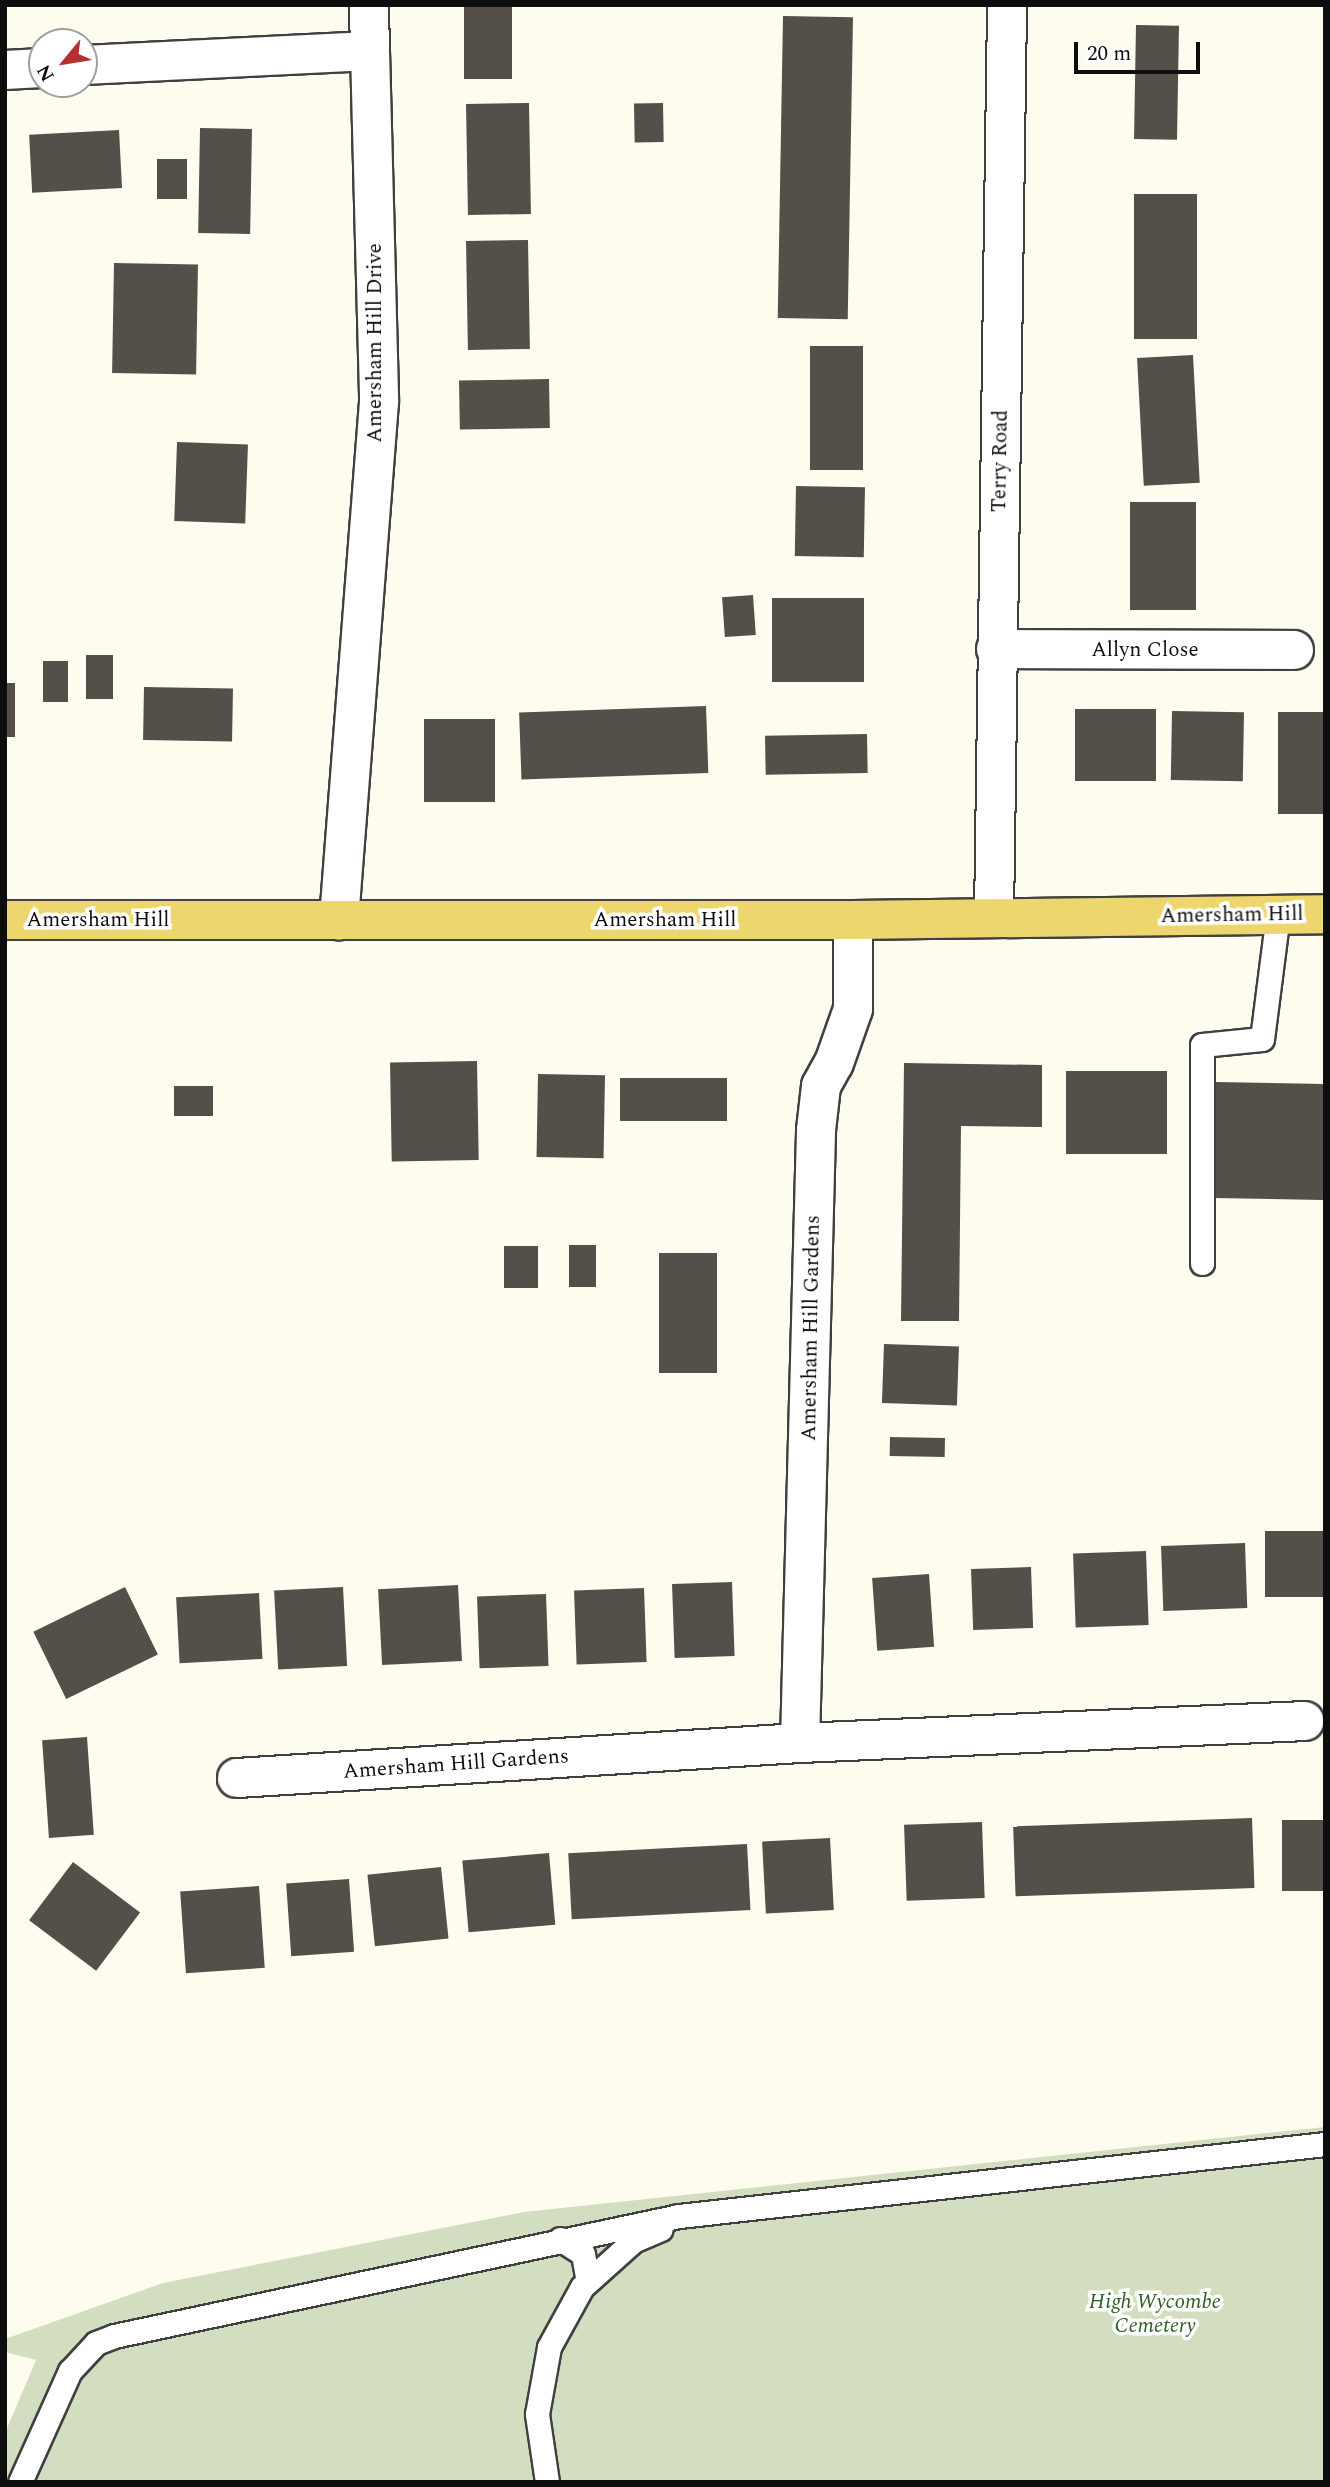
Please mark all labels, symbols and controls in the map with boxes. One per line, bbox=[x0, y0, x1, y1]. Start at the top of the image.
north arrow bbox=[28, 28, 98, 98]
scale bar bbox=[1078, 28, 1204, 72]
text: 20 m bbox=[1087, 38, 1131, 70]
text: N bbox=[30, 59, 63, 87]
street label: Amersham Hill Drive bbox=[362, 243, 388, 443]
street label: Terry Road bbox=[987, 409, 1013, 513]
street label: Allyn Close bbox=[1091, 637, 1199, 663]
street label: Amersham Hill bbox=[1160, 901, 1304, 929]
street label: Amersham Hill bbox=[26, 907, 170, 933]
street label: Amersham Hill bbox=[593, 907, 737, 933]
street label: Amersham Hill Gardens bbox=[796, 1215, 826, 1441]
street label: Amersham Hill Gardens bbox=[342, 1744, 570, 1784]
park label: High Wycombe Cemetery bbox=[1089, 2289, 1221, 2339]

